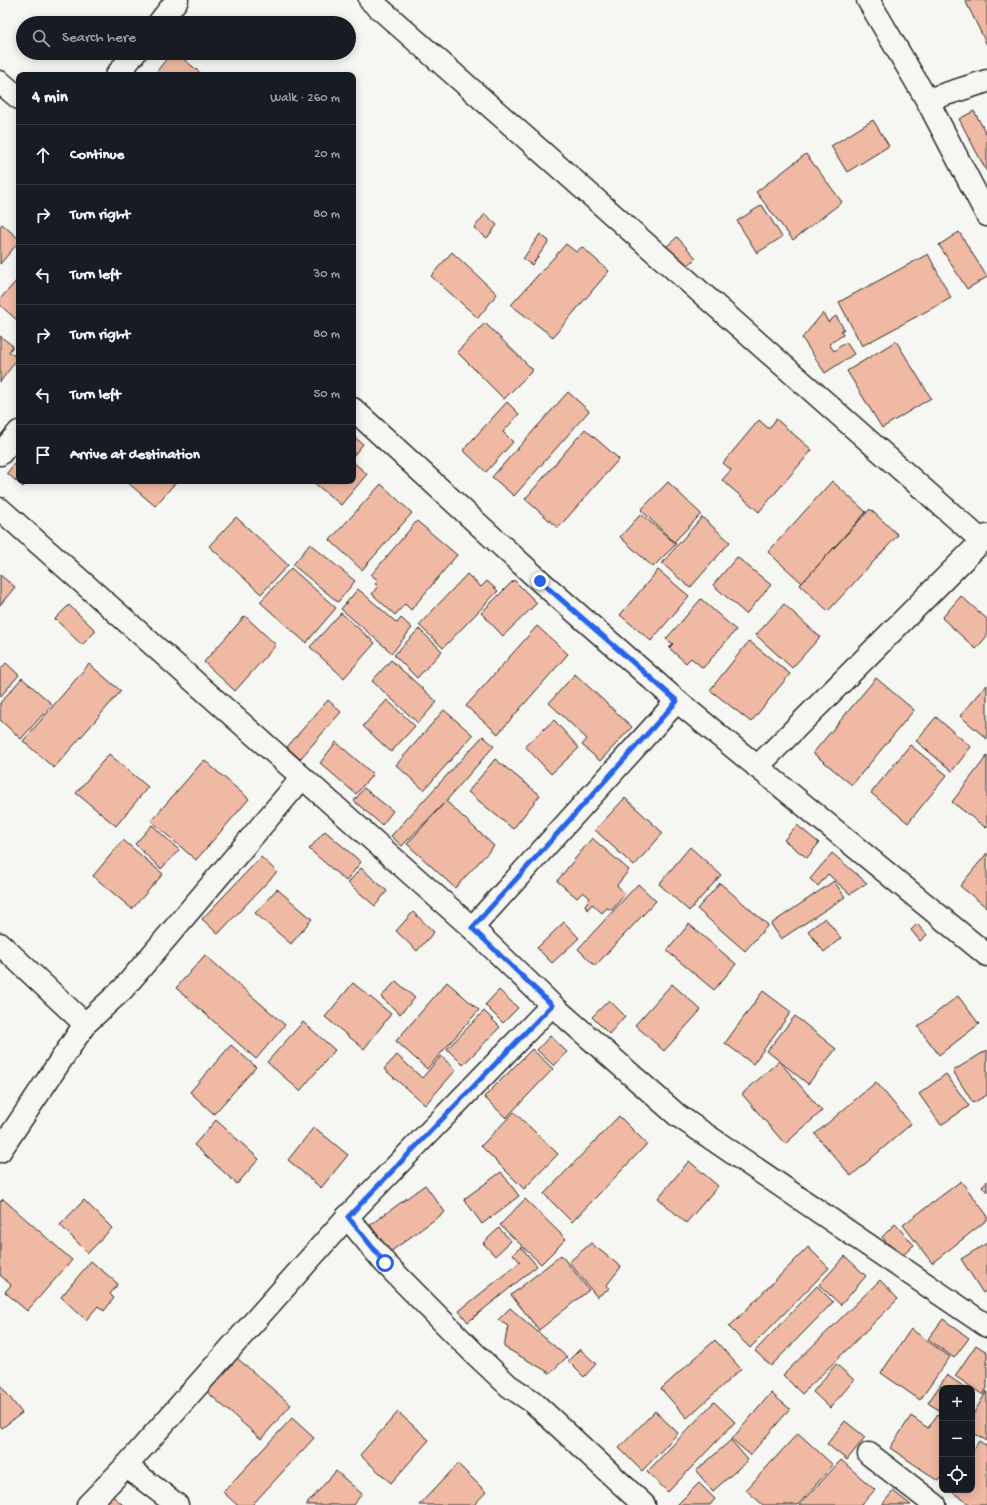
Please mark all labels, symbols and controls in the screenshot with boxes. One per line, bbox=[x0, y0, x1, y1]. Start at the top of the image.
search box bbox=[16, 16, 356, 60]
icon: search bbox=[30, 27, 52, 49]
text: Search here bbox=[62, 29, 136, 47]
text: 4 min bbox=[32, 88, 68, 108]
text: Walk · 260 m bbox=[270, 91, 340, 106]
icon: ahead bbox=[32, 144, 54, 166]
text: Continue bbox=[70, 146, 124, 164]
text: 20 m bbox=[314, 147, 340, 162]
icon: right bbox=[32, 204, 54, 226]
text: Turn right bbox=[70, 206, 130, 224]
text: 80 m bbox=[313, 207, 340, 222]
icon: left bbox=[32, 264, 54, 286]
text: Turn left bbox=[70, 266, 121, 284]
text: 30 m bbox=[314, 267, 340, 282]
icon: right bbox=[32, 324, 54, 346]
text: Turn right bbox=[70, 326, 130, 344]
text: 80 m bbox=[313, 327, 340, 342]
icon: left bbox=[32, 384, 54, 406]
text: Turn left bbox=[70, 386, 121, 404]
text: 50 m bbox=[313, 387, 340, 402]
icon: arrive bbox=[32, 444, 54, 466]
text: Arrive at destination bbox=[70, 446, 200, 464]
route end bbox=[531, 572, 549, 590]
route start bbox=[376, 1254, 394, 1272]
map controls bbox=[939, 1385, 975, 1493]
button: + bbox=[939, 1385, 975, 1421]
button: − bbox=[939, 1421, 975, 1457]
button: locate bbox=[939, 1457, 975, 1493]

